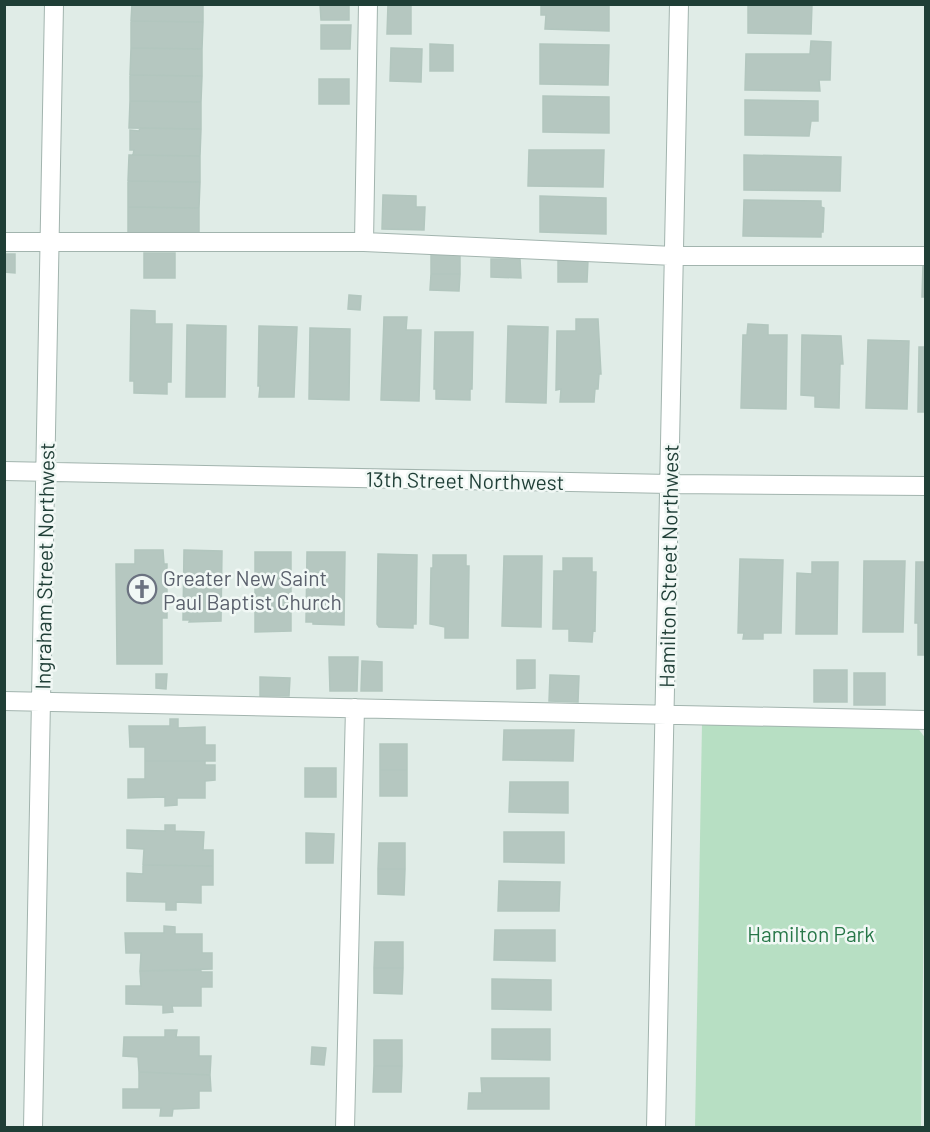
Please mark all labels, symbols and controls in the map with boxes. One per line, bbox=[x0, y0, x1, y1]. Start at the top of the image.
street label: Ingraham Street Northwest bbox=[29, 442, 59, 690]
street label: Hamilton Street Northwest bbox=[653, 444, 683, 688]
street label: 13th Street Northwest bbox=[365, 466, 565, 494]
place label: Greater New Saint Paul Baptist Church bbox=[163, 565, 342, 614]
church icon: Greater New Saint Paul Baptist Church bbox=[126, 573, 158, 605]
park label: Hamilton Park bbox=[747, 921, 875, 946]

